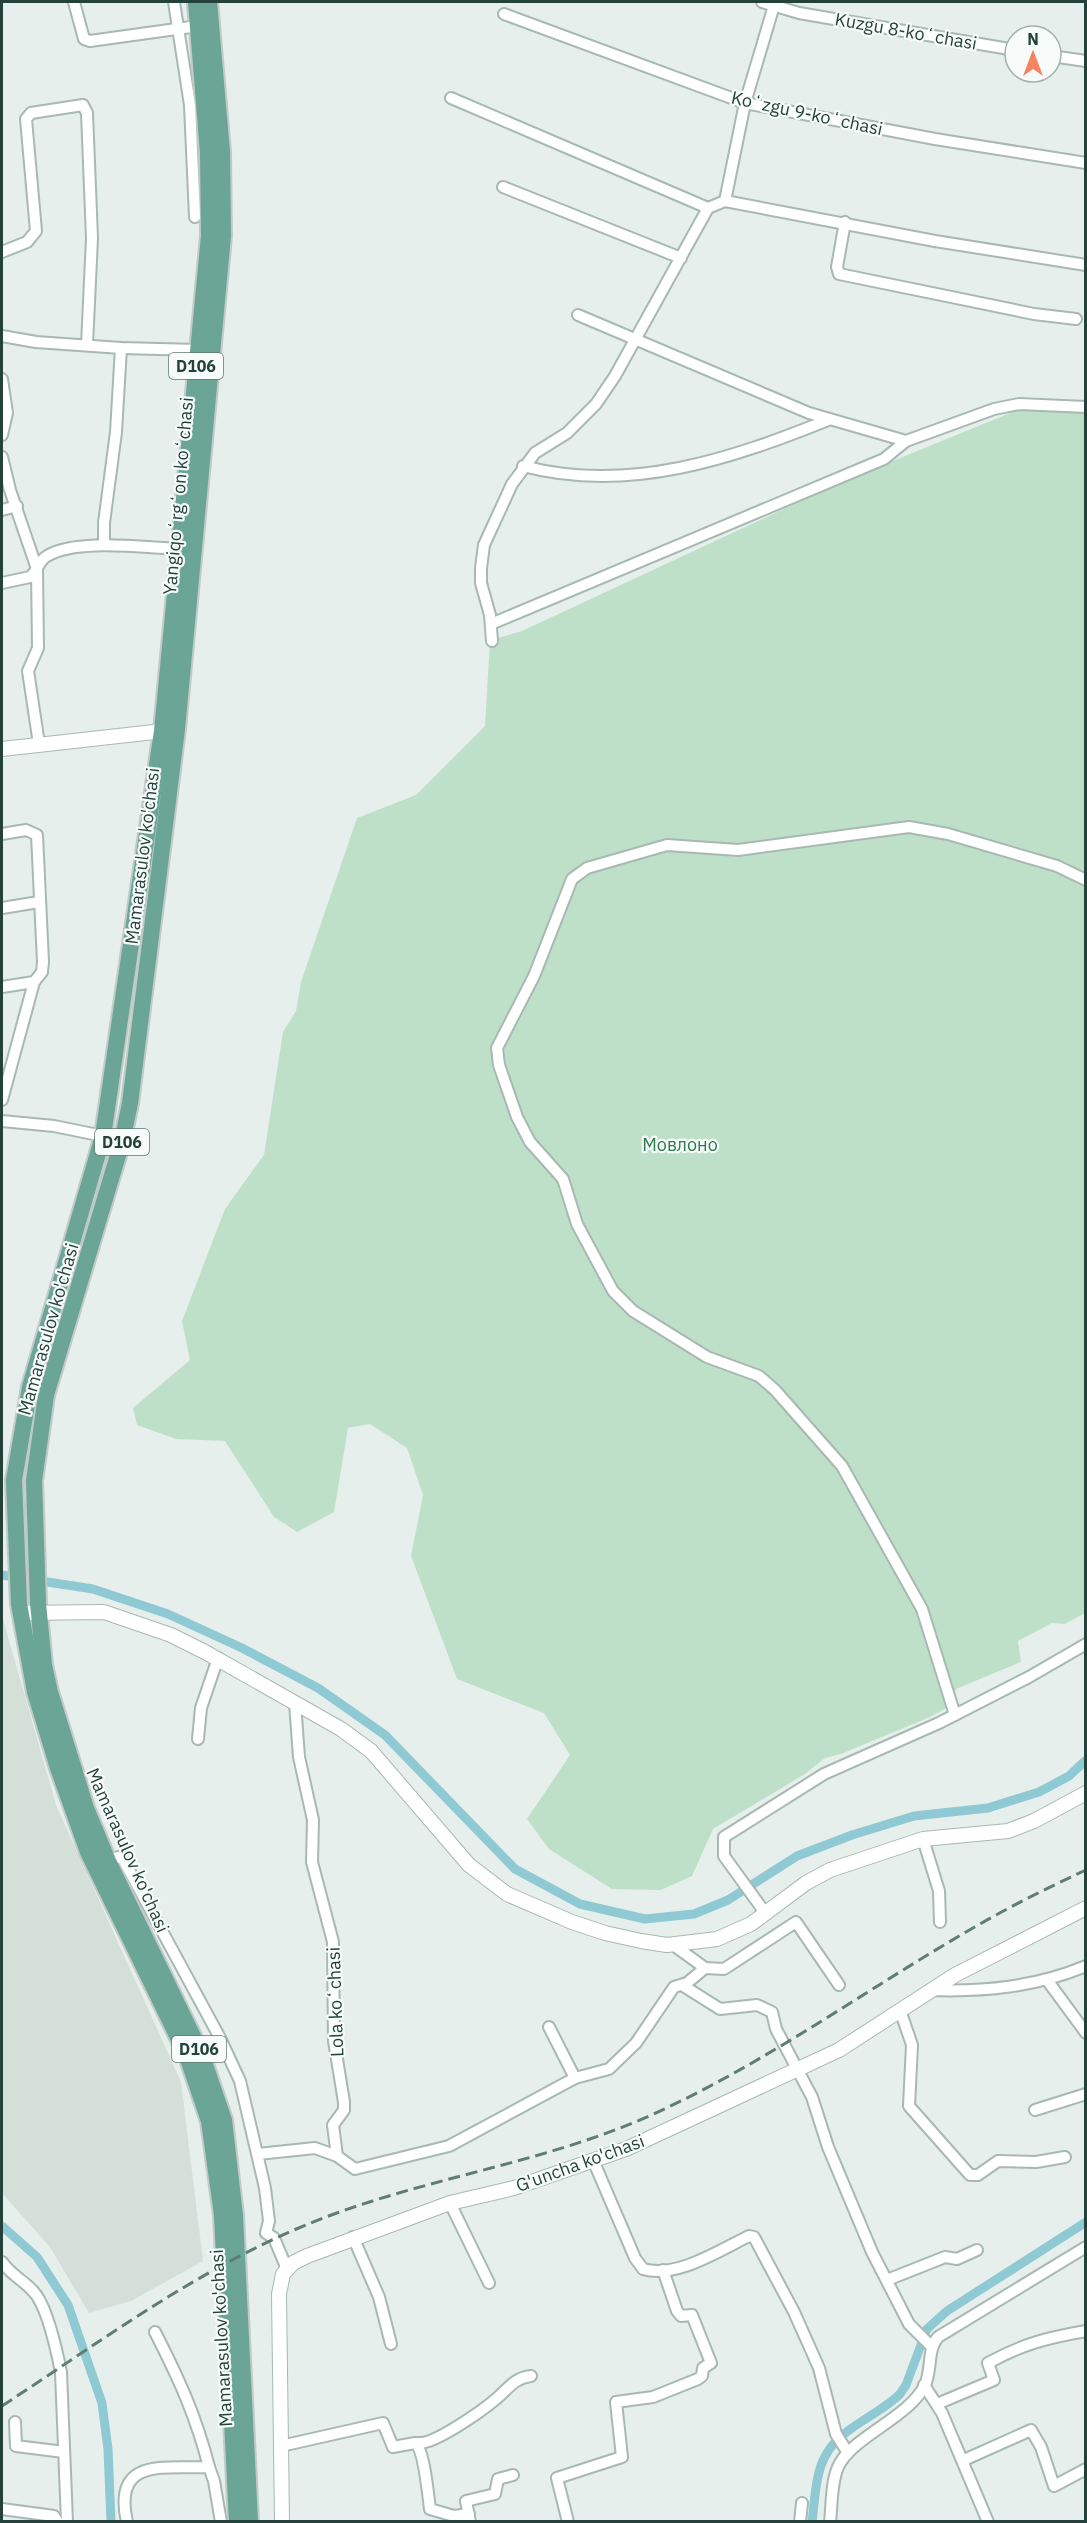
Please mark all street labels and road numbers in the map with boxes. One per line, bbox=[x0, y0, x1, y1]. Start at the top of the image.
street label: Kuzgu 8-koʻchasi bbox=[833, 7, 979, 55]
street label: Koʻzgu 9-koʻchasi bbox=[729, 86, 885, 140]
road number: D106 bbox=[169, 353, 223, 379]
street label: Yangiqoʻrgʻon koʻchasi bbox=[158, 396, 198, 596]
street label: Mamarasulov ko'chasi bbox=[120, 766, 164, 946]
road number: D106 bbox=[95, 1129, 149, 1155]
street label: Mamarasulov ko'chasi bbox=[12, 1240, 84, 1418]
street label: Mamarasulov ko'chasi bbox=[81, 1764, 175, 1936]
street label: Lola koʻchasi bbox=[322, 1947, 348, 2057]
road number: D106 bbox=[172, 2036, 226, 2062]
street label: G'uncha ko'chasi bbox=[512, 2129, 648, 2197]
street label: Mamarasulov ko'chasi bbox=[205, 2249, 237, 2427]

